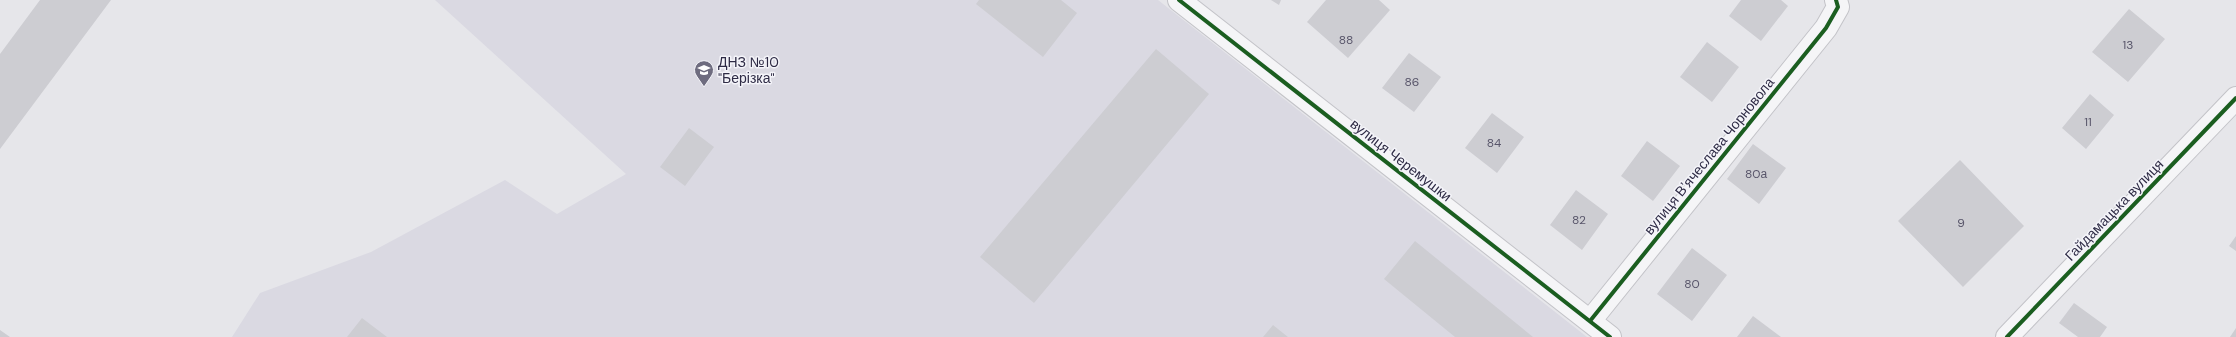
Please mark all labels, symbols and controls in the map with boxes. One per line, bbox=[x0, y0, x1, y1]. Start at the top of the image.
house number: 88 bbox=[1339, 32, 1353, 48]
house number: 13 bbox=[2123, 37, 2133, 53]
place label: ДНЗ №10 "Берізка" bbox=[718, 53, 779, 87]
school or university icon: ДНЗ №10 "Берізка" bbox=[693, 59, 715, 87]
house number: 86 bbox=[1405, 74, 1419, 90]
street label: вулиця Вʼячеслава Чорновола bbox=[1640, 74, 1778, 238]
house number: 11 bbox=[2084, 114, 2092, 130]
street label: вулиця Черемушки bbox=[1347, 115, 1455, 205]
house number: 84 bbox=[1487, 135, 1501, 151]
street label: Гайдамацька вулиця bbox=[2061, 155, 2167, 265]
house number: 80а bbox=[1745, 166, 1767, 182]
house number: 82 bbox=[1572, 212, 1586, 228]
house number: 9 bbox=[1957, 215, 1965, 231]
house number: 80 bbox=[1684, 276, 1700, 292]

